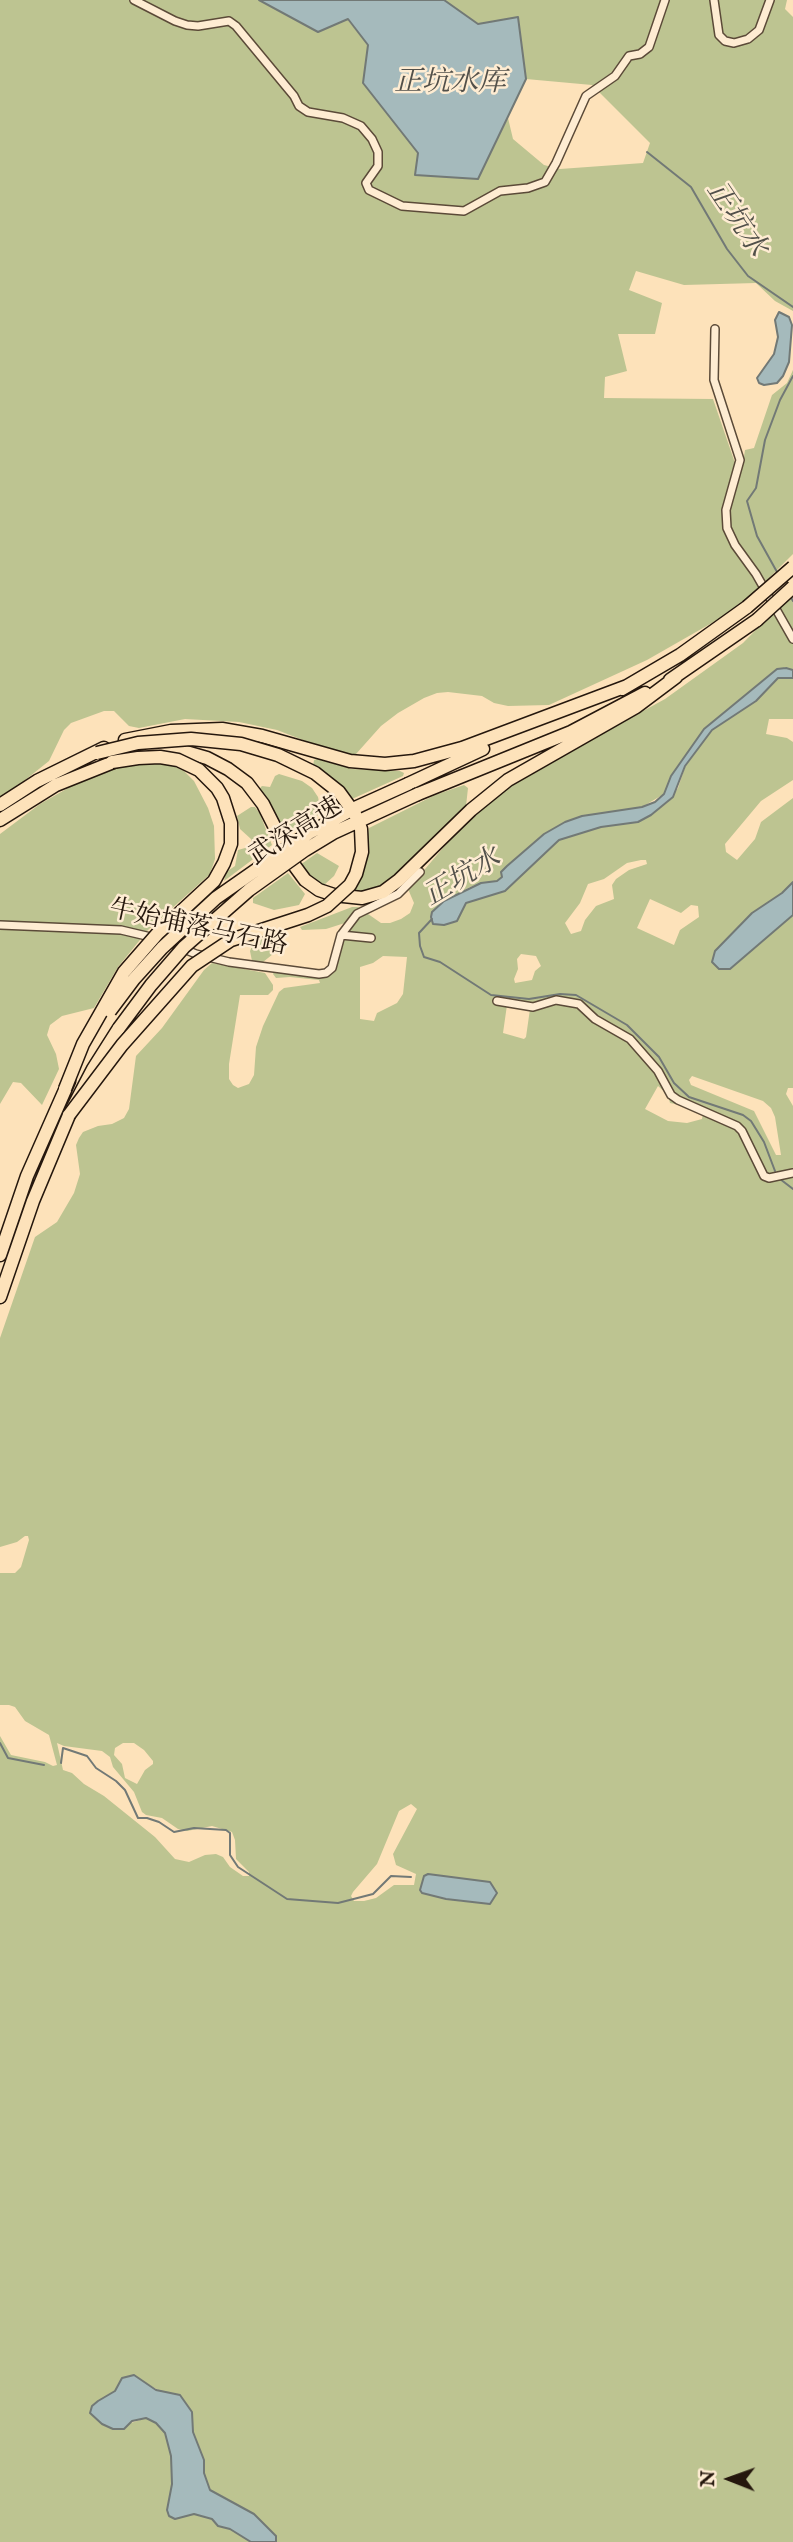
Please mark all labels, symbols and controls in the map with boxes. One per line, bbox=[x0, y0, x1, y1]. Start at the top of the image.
water label: 正坑水库 bbox=[394, 67, 506, 101]
water label: 正坑水 bbox=[698, 176, 772, 264]
street label: 武深高速 bbox=[244, 792, 348, 874]
water label: 正坑水 bbox=[418, 843, 508, 915]
street label: 牛始埔落马石路 bbox=[106, 895, 290, 963]
north arrow bbox=[695, 2444, 765, 2514]
text: N bbox=[697, 2470, 721, 2487]

